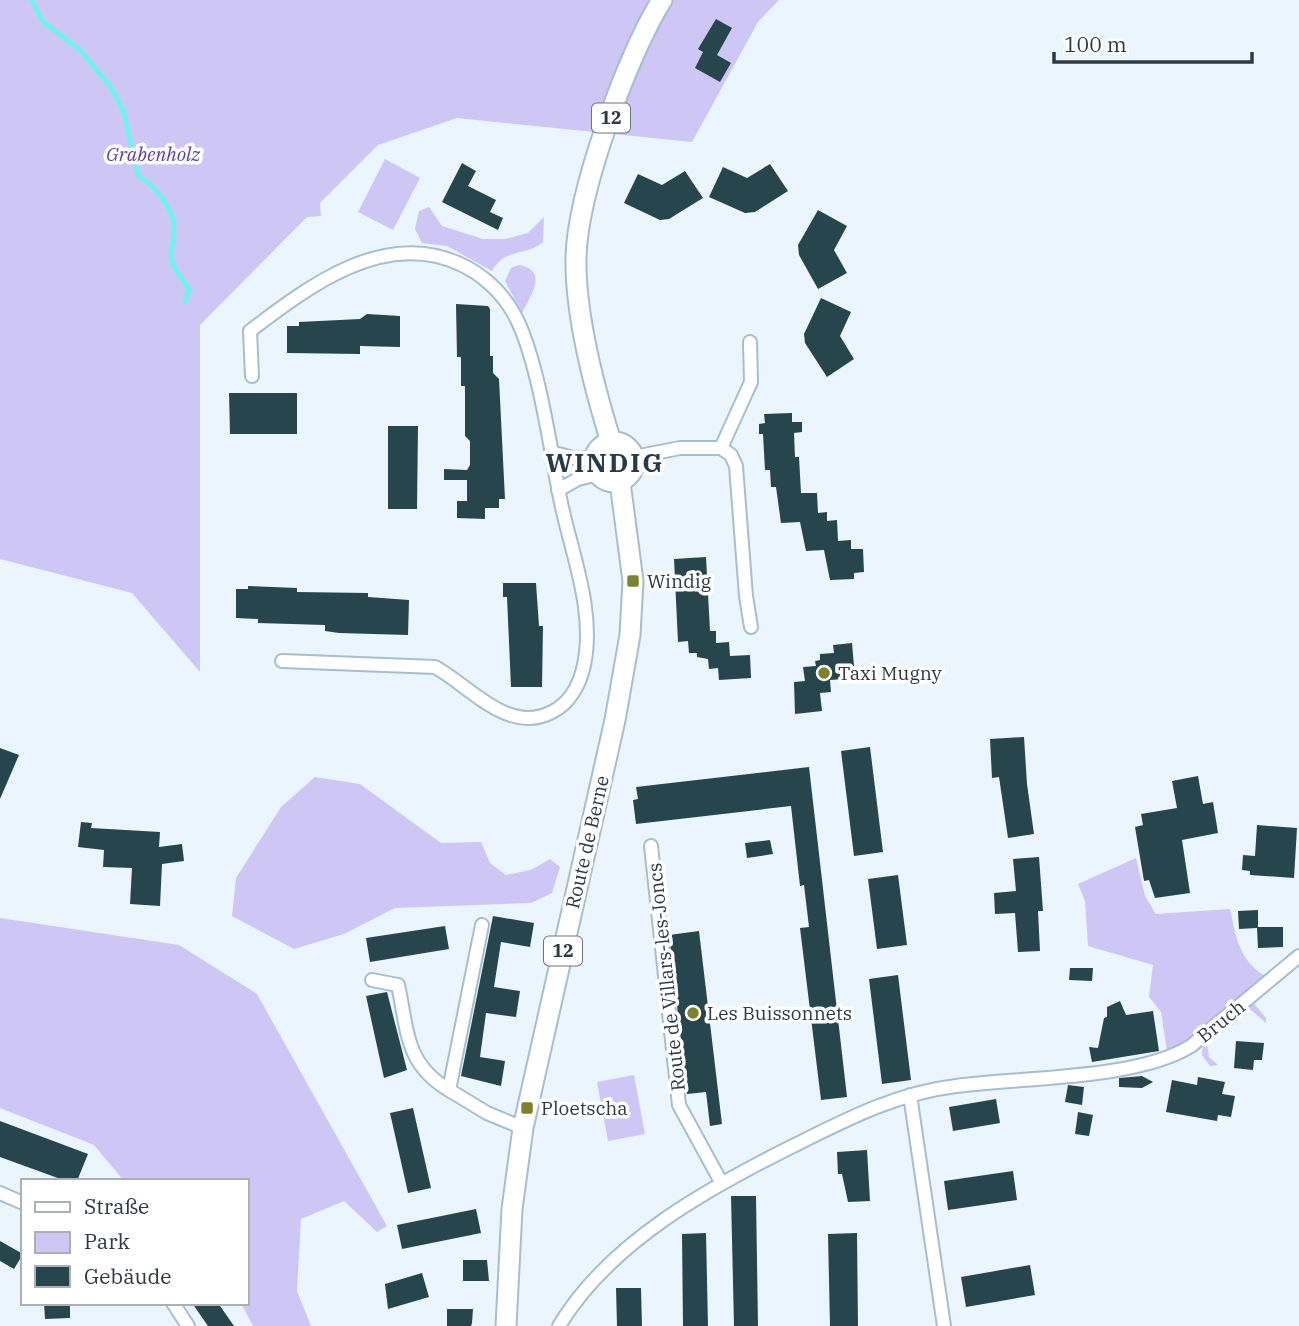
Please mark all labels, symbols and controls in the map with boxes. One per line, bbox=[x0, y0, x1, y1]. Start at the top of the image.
scale bar bbox=[1054, 21, 1252, 65]
text: 100 m bbox=[1064, 30, 1127, 58]
road number: 12 bbox=[592, 104, 630, 132]
park label: Grabenholz bbox=[106, 142, 200, 166]
district label: WINDIG bbox=[545, 445, 665, 479]
place label: Windig bbox=[647, 569, 712, 593]
marker: Windig bbox=[625, 573, 641, 589]
place label: Taxi Mugny bbox=[838, 661, 943, 685]
marker: Taxi Mugny bbox=[816, 665, 832, 681]
street label: Route de Berne bbox=[560, 773, 614, 911]
street label: Route de Villars-les-Joncs bbox=[642, 862, 690, 1092]
road number: 12 bbox=[544, 936, 582, 966]
street label: Bruch bbox=[1192, 994, 1250, 1048]
place label: Les Buissonnets bbox=[707, 1001, 852, 1025]
marker: Les Buissonnets bbox=[685, 1005, 701, 1021]
place label: Ploetscha bbox=[541, 1096, 628, 1120]
marker: Ploetscha bbox=[519, 1100, 535, 1116]
legend bbox=[21, 1179, 248, 1305]
text: Straße bbox=[84, 1192, 149, 1220]
text: Park bbox=[84, 1227, 131, 1255]
text: Gebäude bbox=[84, 1262, 172, 1290]

